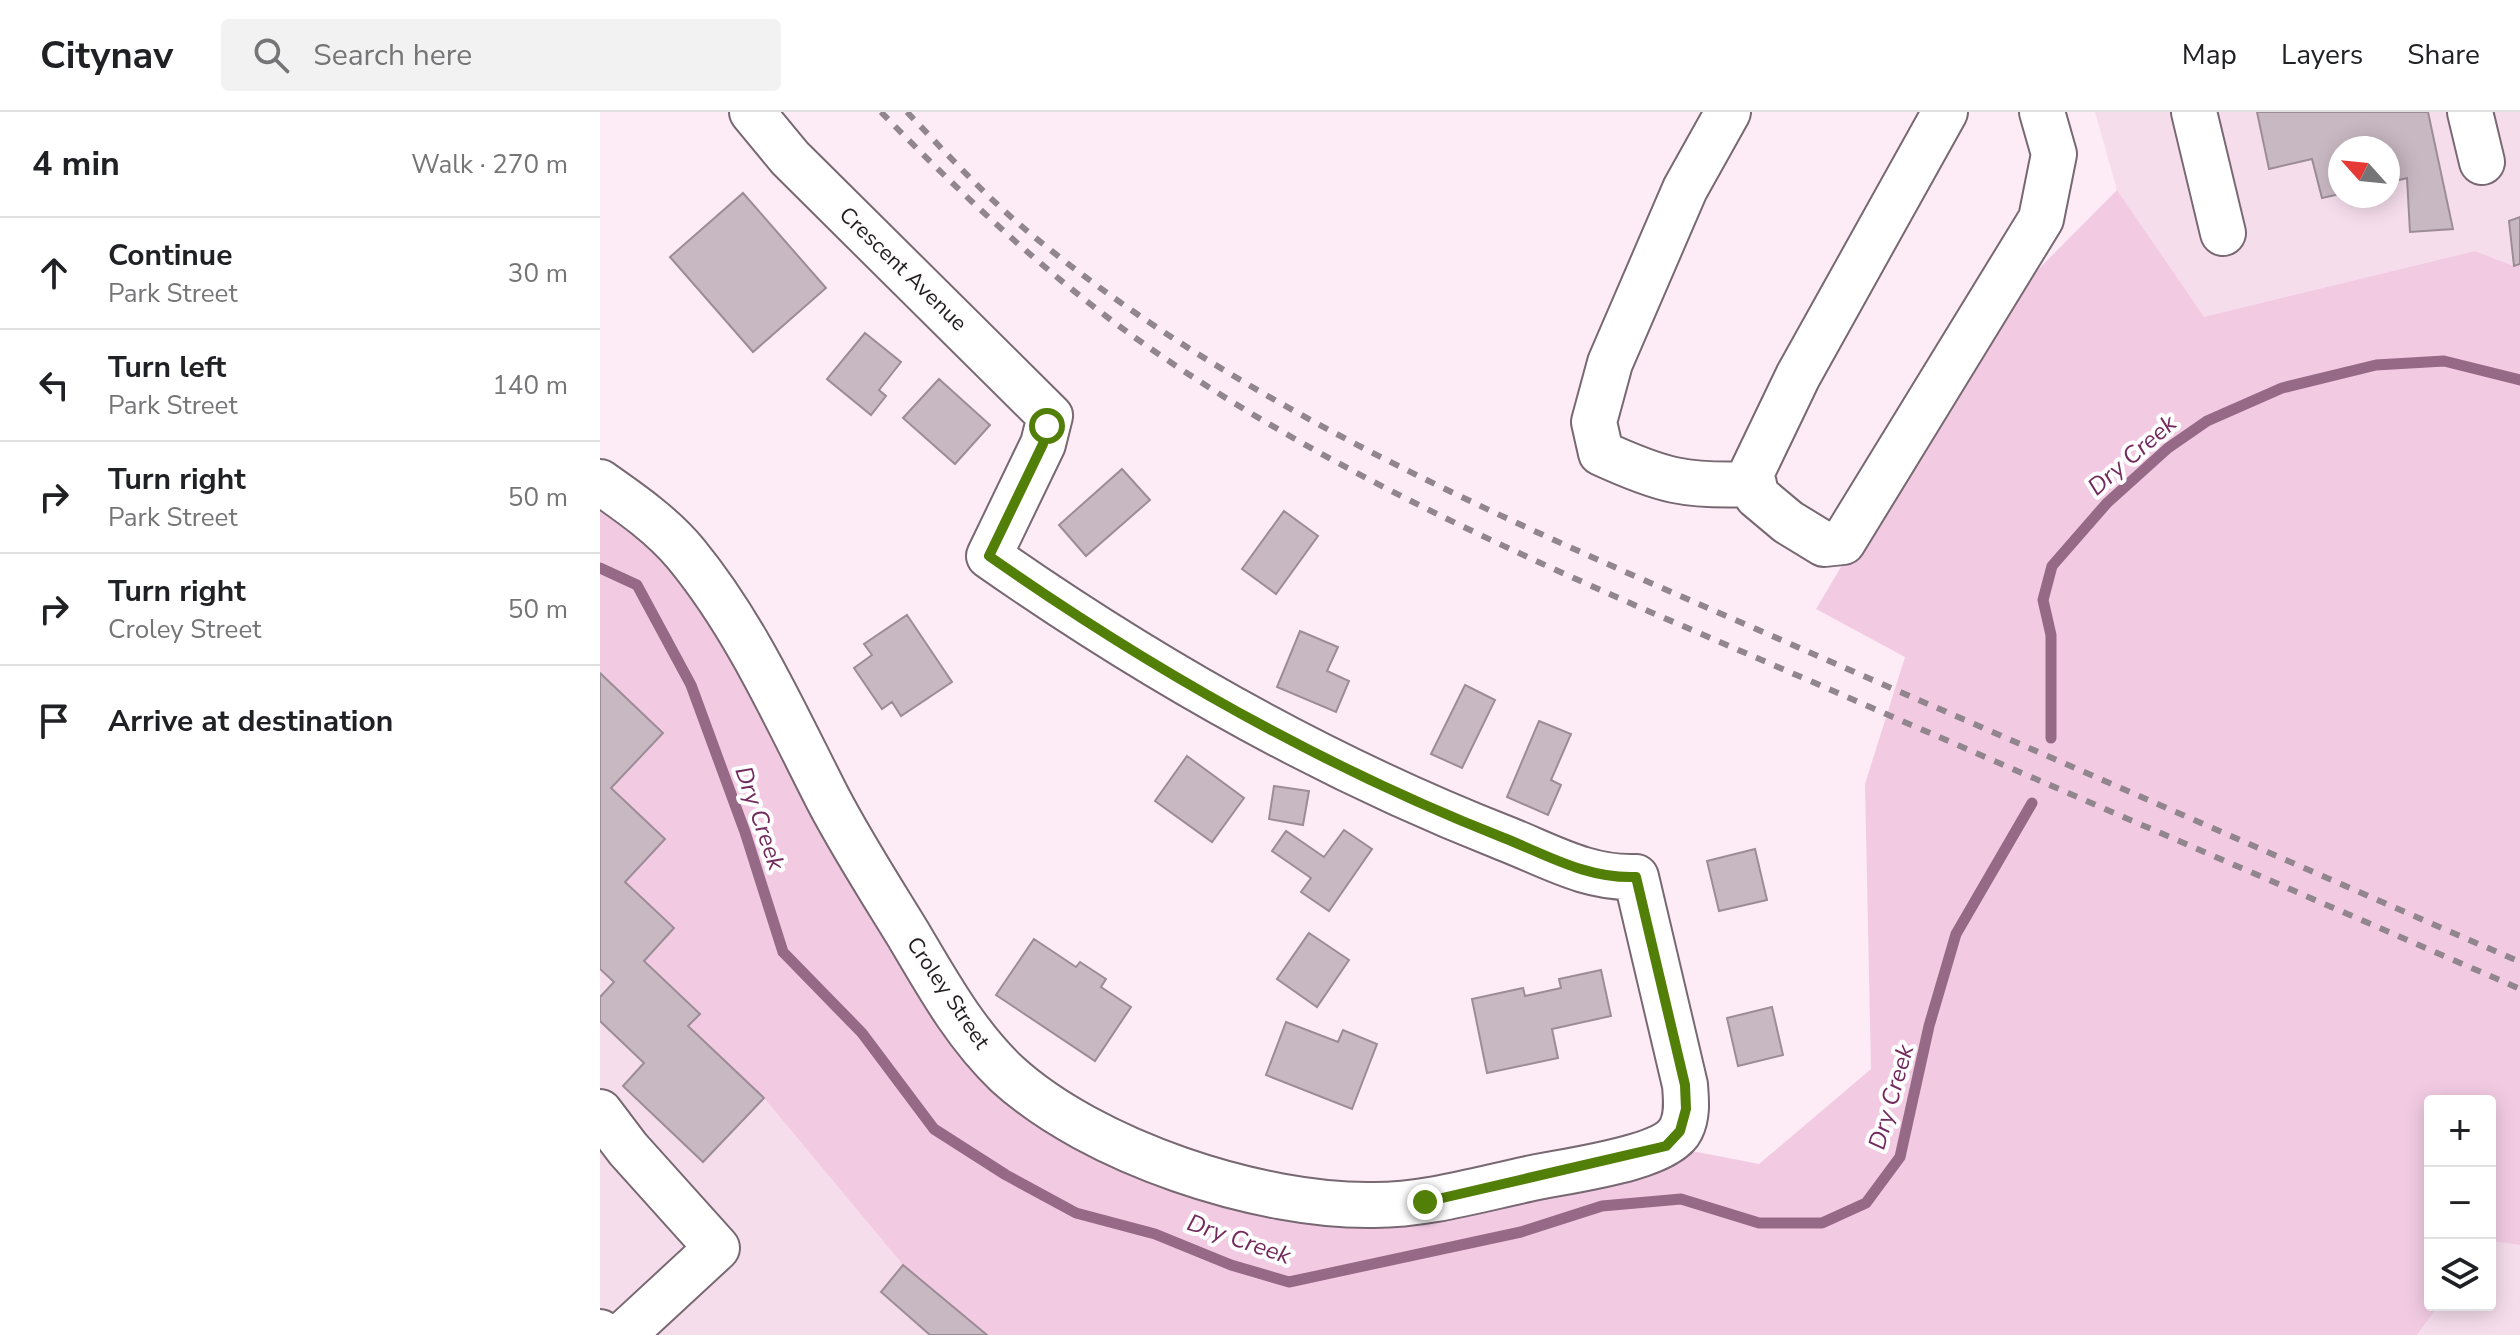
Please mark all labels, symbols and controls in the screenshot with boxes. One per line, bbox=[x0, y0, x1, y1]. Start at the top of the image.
search box bbox=[221, 19, 781, 91]
text: Citynav bbox=[40, 30, 173, 81]
icon: search bbox=[249, 33, 293, 77]
text: Search here bbox=[313, 35, 472, 76]
text: Map bbox=[2182, 36, 2237, 74]
text: Layers bbox=[2281, 36, 2363, 74]
text: Share bbox=[2407, 36, 2480, 74]
north arrow bbox=[2328, 136, 2400, 208]
text: 4 min bbox=[32, 141, 120, 187]
text: Walk · 270 m bbox=[411, 147, 568, 182]
street label: Crescent Avenue bbox=[832, 200, 974, 338]
text: Continue bbox=[108, 235, 233, 276]
icon: ahead bbox=[32, 251, 76, 295]
text: 30 m bbox=[508, 256, 568, 291]
text: Park Street bbox=[108, 276, 238, 311]
text: Turn left bbox=[108, 347, 226, 388]
icon: left bbox=[32, 363, 76, 407]
text: 140 m bbox=[492, 368, 568, 403]
text: Park Street bbox=[108, 388, 238, 423]
water label: Dry Creek bbox=[2081, 407, 2184, 502]
route start bbox=[1029, 408, 1065, 444]
text: Turn right bbox=[108, 459, 246, 500]
icon: right bbox=[32, 475, 76, 519]
text: 50 m bbox=[508, 480, 568, 515]
text: Park Street bbox=[108, 500, 238, 535]
text: Turn right bbox=[108, 571, 246, 612]
icon: right bbox=[32, 587, 76, 631]
text: 50 m bbox=[508, 592, 568, 627]
text: Croley Street bbox=[108, 612, 261, 647]
icon: arrive bbox=[32, 699, 76, 743]
text: Arrive at destination bbox=[108, 701, 393, 742]
water label: Dry Creek bbox=[727, 762, 793, 875]
street label: Croley Street bbox=[899, 931, 997, 1055]
water label: Dry Creek bbox=[1861, 1040, 1922, 1153]
map controls bbox=[2424, 1095, 2496, 1311]
button: + bbox=[2424, 1095, 2496, 1167]
button: − bbox=[2424, 1167, 2496, 1239]
route end bbox=[1407, 1184, 1443, 1220]
water label: Dry Creek bbox=[1183, 1206, 1296, 1272]
button: layers bbox=[2424, 1239, 2496, 1311]

